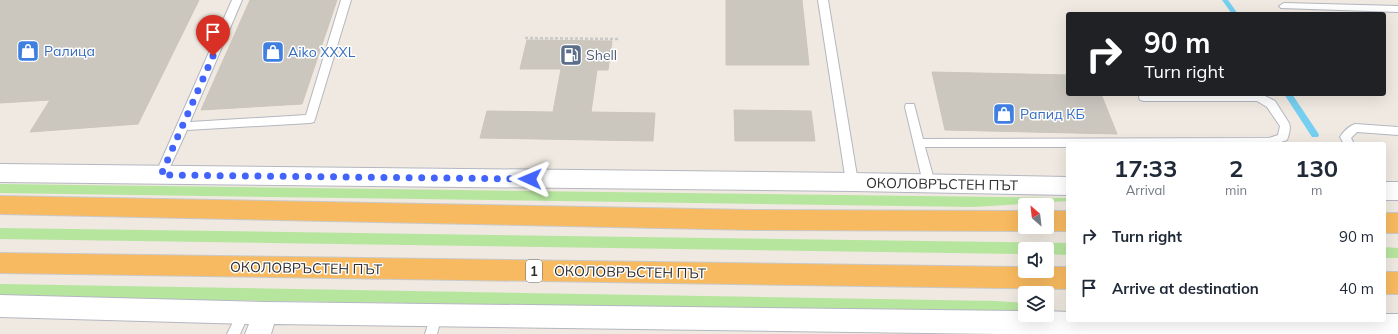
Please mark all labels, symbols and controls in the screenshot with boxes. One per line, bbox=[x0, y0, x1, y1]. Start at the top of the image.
pin bbox=[196, 15, 230, 56]
icon: arrive bbox=[202, 21, 224, 43]
text: 90 m bbox=[1144, 25, 1210, 60]
icon: right bbox=[1078, 28, 1130, 80]
shop icon: Ралица bbox=[15, 38, 41, 64]
shop icon: Aiko XXXL bbox=[260, 39, 286, 65]
place label: Ралица bbox=[44, 42, 95, 60]
fuel station icon: Shell bbox=[558, 42, 584, 68]
place label: Aiko XXXL bbox=[288, 43, 356, 61]
place label: Shell bbox=[586, 46, 617, 64]
text: Turn right bbox=[1144, 60, 1224, 83]
shop icon: Рапид КБ bbox=[991, 101, 1017, 127]
place label: Рапид КБ bbox=[1020, 105, 1085, 123]
text: 17:33 bbox=[1114, 153, 1177, 183]
text: 2 bbox=[1229, 153, 1243, 183]
text: 130 bbox=[1295, 153, 1338, 183]
position arrow bbox=[509, 158, 551, 200]
street label: ОКОЛОВРЪСТЕН ПЪТ bbox=[866, 174, 1019, 194]
text: Arrival bbox=[1126, 182, 1165, 198]
text: min bbox=[1225, 182, 1247, 198]
text: m bbox=[1311, 182, 1322, 198]
north arrow bbox=[1018, 198, 1054, 234]
map controls bbox=[1018, 198, 1054, 322]
icon: right bbox=[1078, 225, 1100, 247]
text: Turn right bbox=[1112, 227, 1182, 246]
text: 90 m bbox=[1339, 227, 1374, 246]
button: sound bbox=[1018, 242, 1054, 278]
street label: ОКОЛОВРЪСТЕН ПЪТ bbox=[230, 258, 383, 278]
road number: 1 bbox=[526, 260, 542, 282]
street label: ОКОЛОВРЪСТЕН ПЪТ bbox=[554, 262, 707, 282]
icon: arrive bbox=[1078, 277, 1100, 299]
text: Arrive at destination bbox=[1112, 279, 1259, 298]
text: 40 m bbox=[1339, 279, 1374, 298]
button: layers bbox=[1018, 286, 1054, 322]

